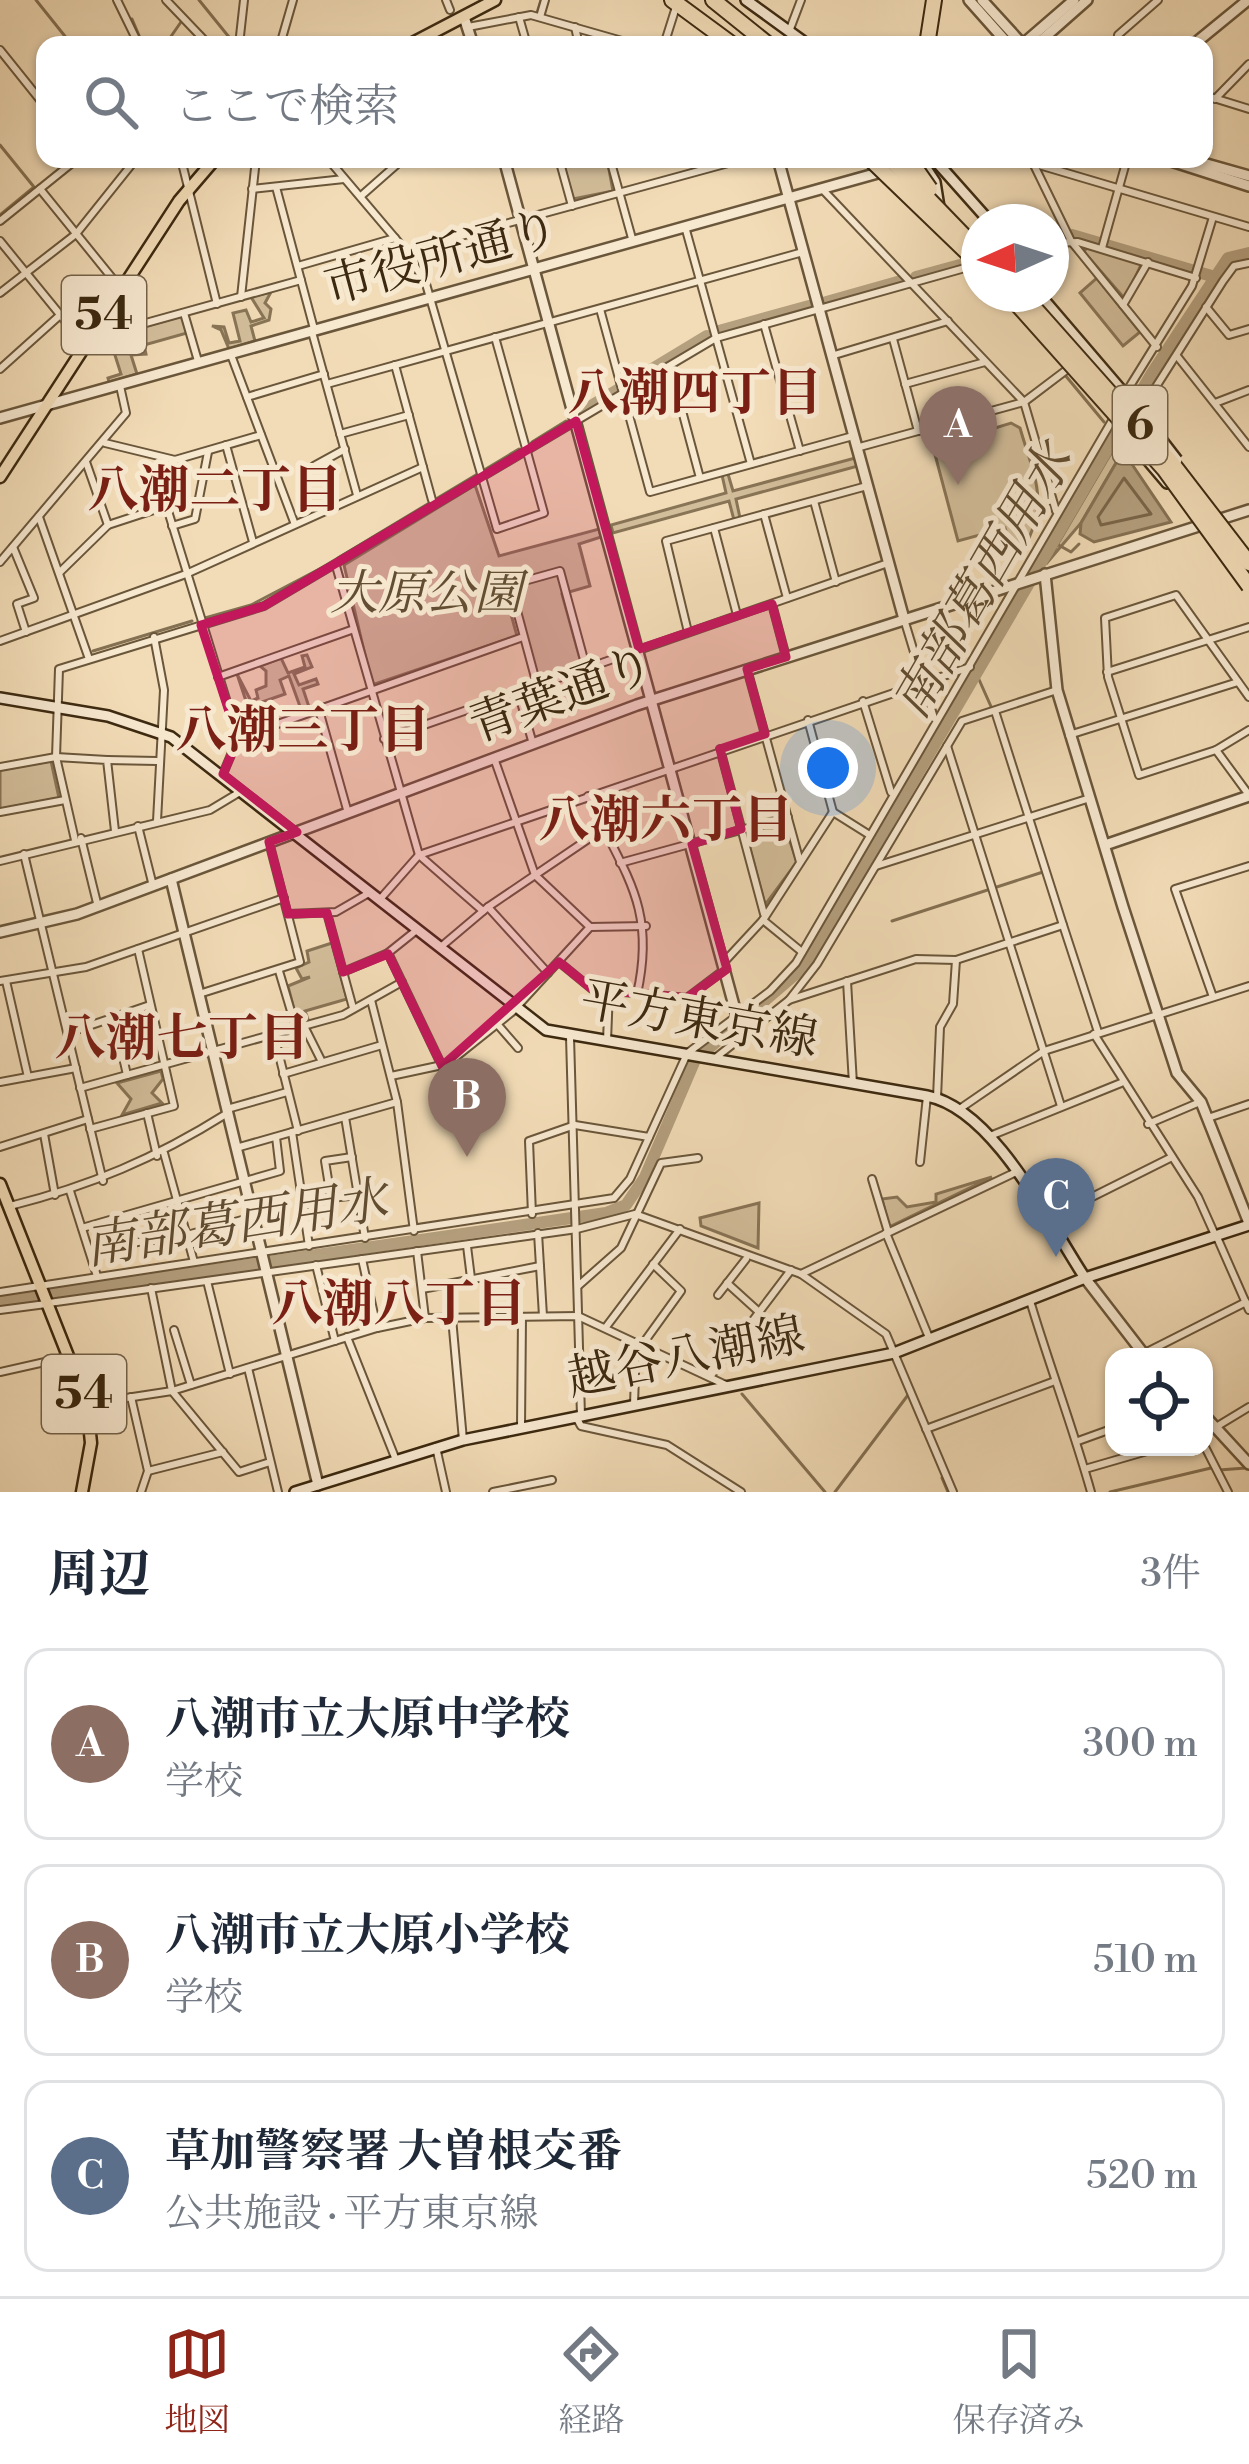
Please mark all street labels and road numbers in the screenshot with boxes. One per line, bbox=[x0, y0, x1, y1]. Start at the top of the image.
street label: 市役所通り bbox=[318, 199, 566, 319]
road number: 54 bbox=[62, 276, 146, 354]
road number: 6 bbox=[1113, 386, 1167, 464]
street label: 青葉通り bbox=[462, 635, 662, 757]
street label: 平方東京線 bbox=[576, 971, 822, 1071]
street label: 越谷八潮線 bbox=[562, 1306, 810, 1410]
road number: 54 bbox=[42, 1355, 126, 1433]

